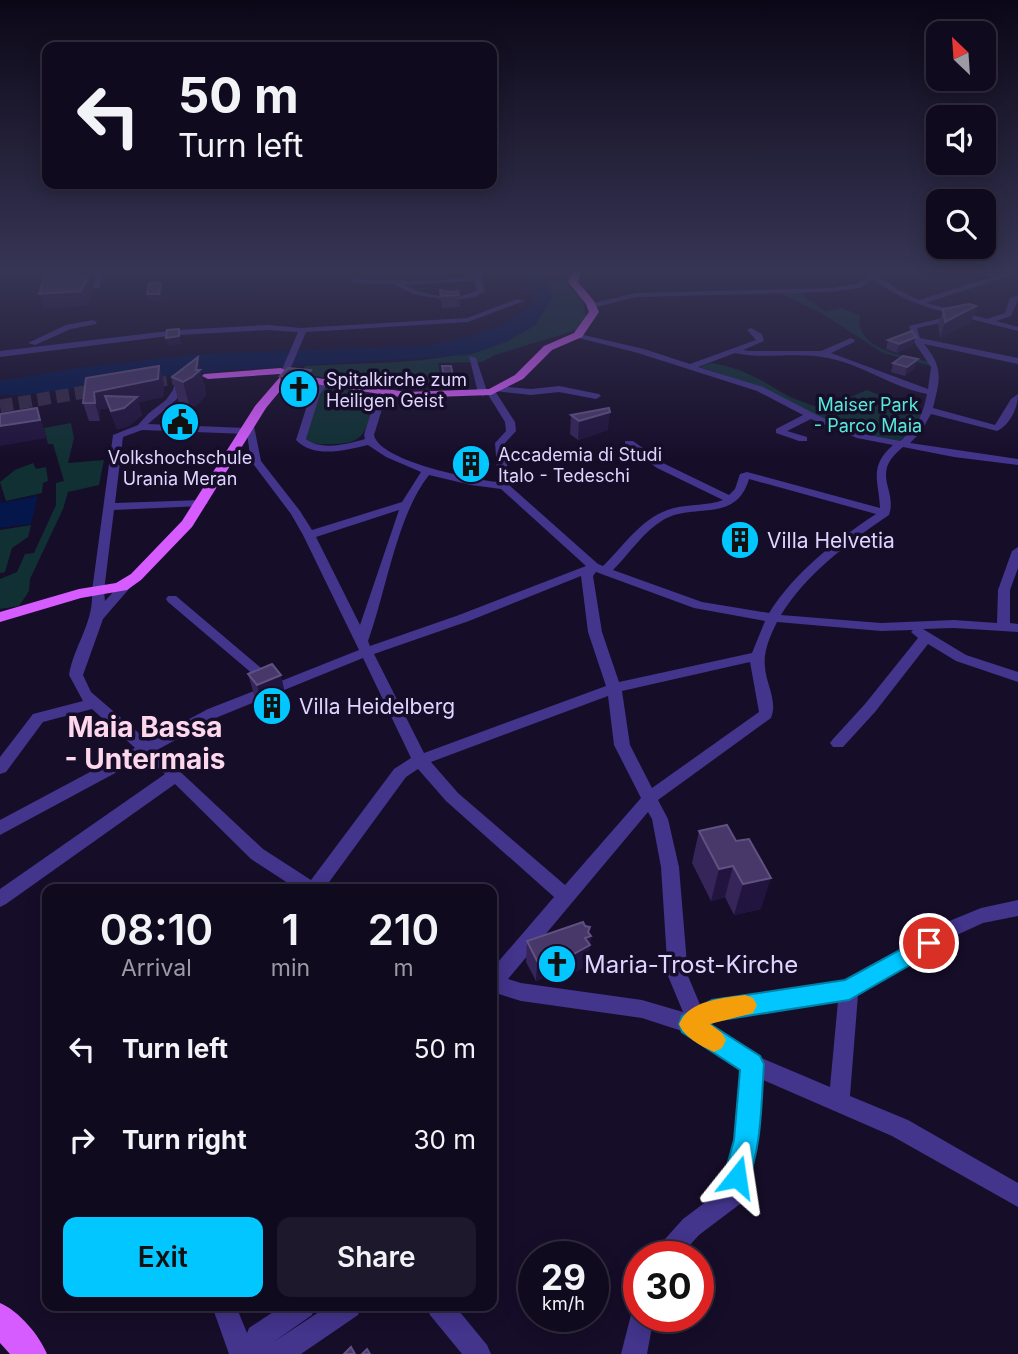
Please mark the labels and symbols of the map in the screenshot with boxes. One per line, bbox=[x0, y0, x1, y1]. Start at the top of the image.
north arrow bbox=[926, 21, 996, 91]
church icon: Spitalkirche zum Heiligen Geist bbox=[278, 368, 320, 410]
place label: Spitalkirche zum Heiligen Geist bbox=[326, 369, 467, 411]
park label: Maiser Park - Parco Maia bbox=[814, 394, 922, 436]
public building icon: Volkshochschule Urania Meran bbox=[159, 401, 201, 443]
building icon: Accademia di Studi Italo - Tedeschi bbox=[450, 443, 492, 485]
place label: Accademia di Studi Italo - Tedeschi bbox=[498, 444, 662, 486]
place label: Volkshochschule Urania Meran bbox=[108, 447, 252, 489]
building icon: Villa Helvetia bbox=[719, 519, 761, 561]
place label: Villa Helvetia bbox=[767, 528, 895, 553]
building icon: Villa Heidelberg bbox=[251, 685, 293, 727]
place label: Villa Heidelberg bbox=[299, 694, 455, 719]
district label: Maia Bassa - Untermais bbox=[65, 710, 226, 776]
pin bbox=[899, 913, 959, 973]
church icon: Maria-Trost-Kirche bbox=[536, 943, 578, 985]
place label: Maria-Trost-Kirche bbox=[584, 950, 798, 979]
position arrow bbox=[700, 1140, 774, 1214]
speed limit sign: 30 bbox=[623, 1241, 714, 1332]

